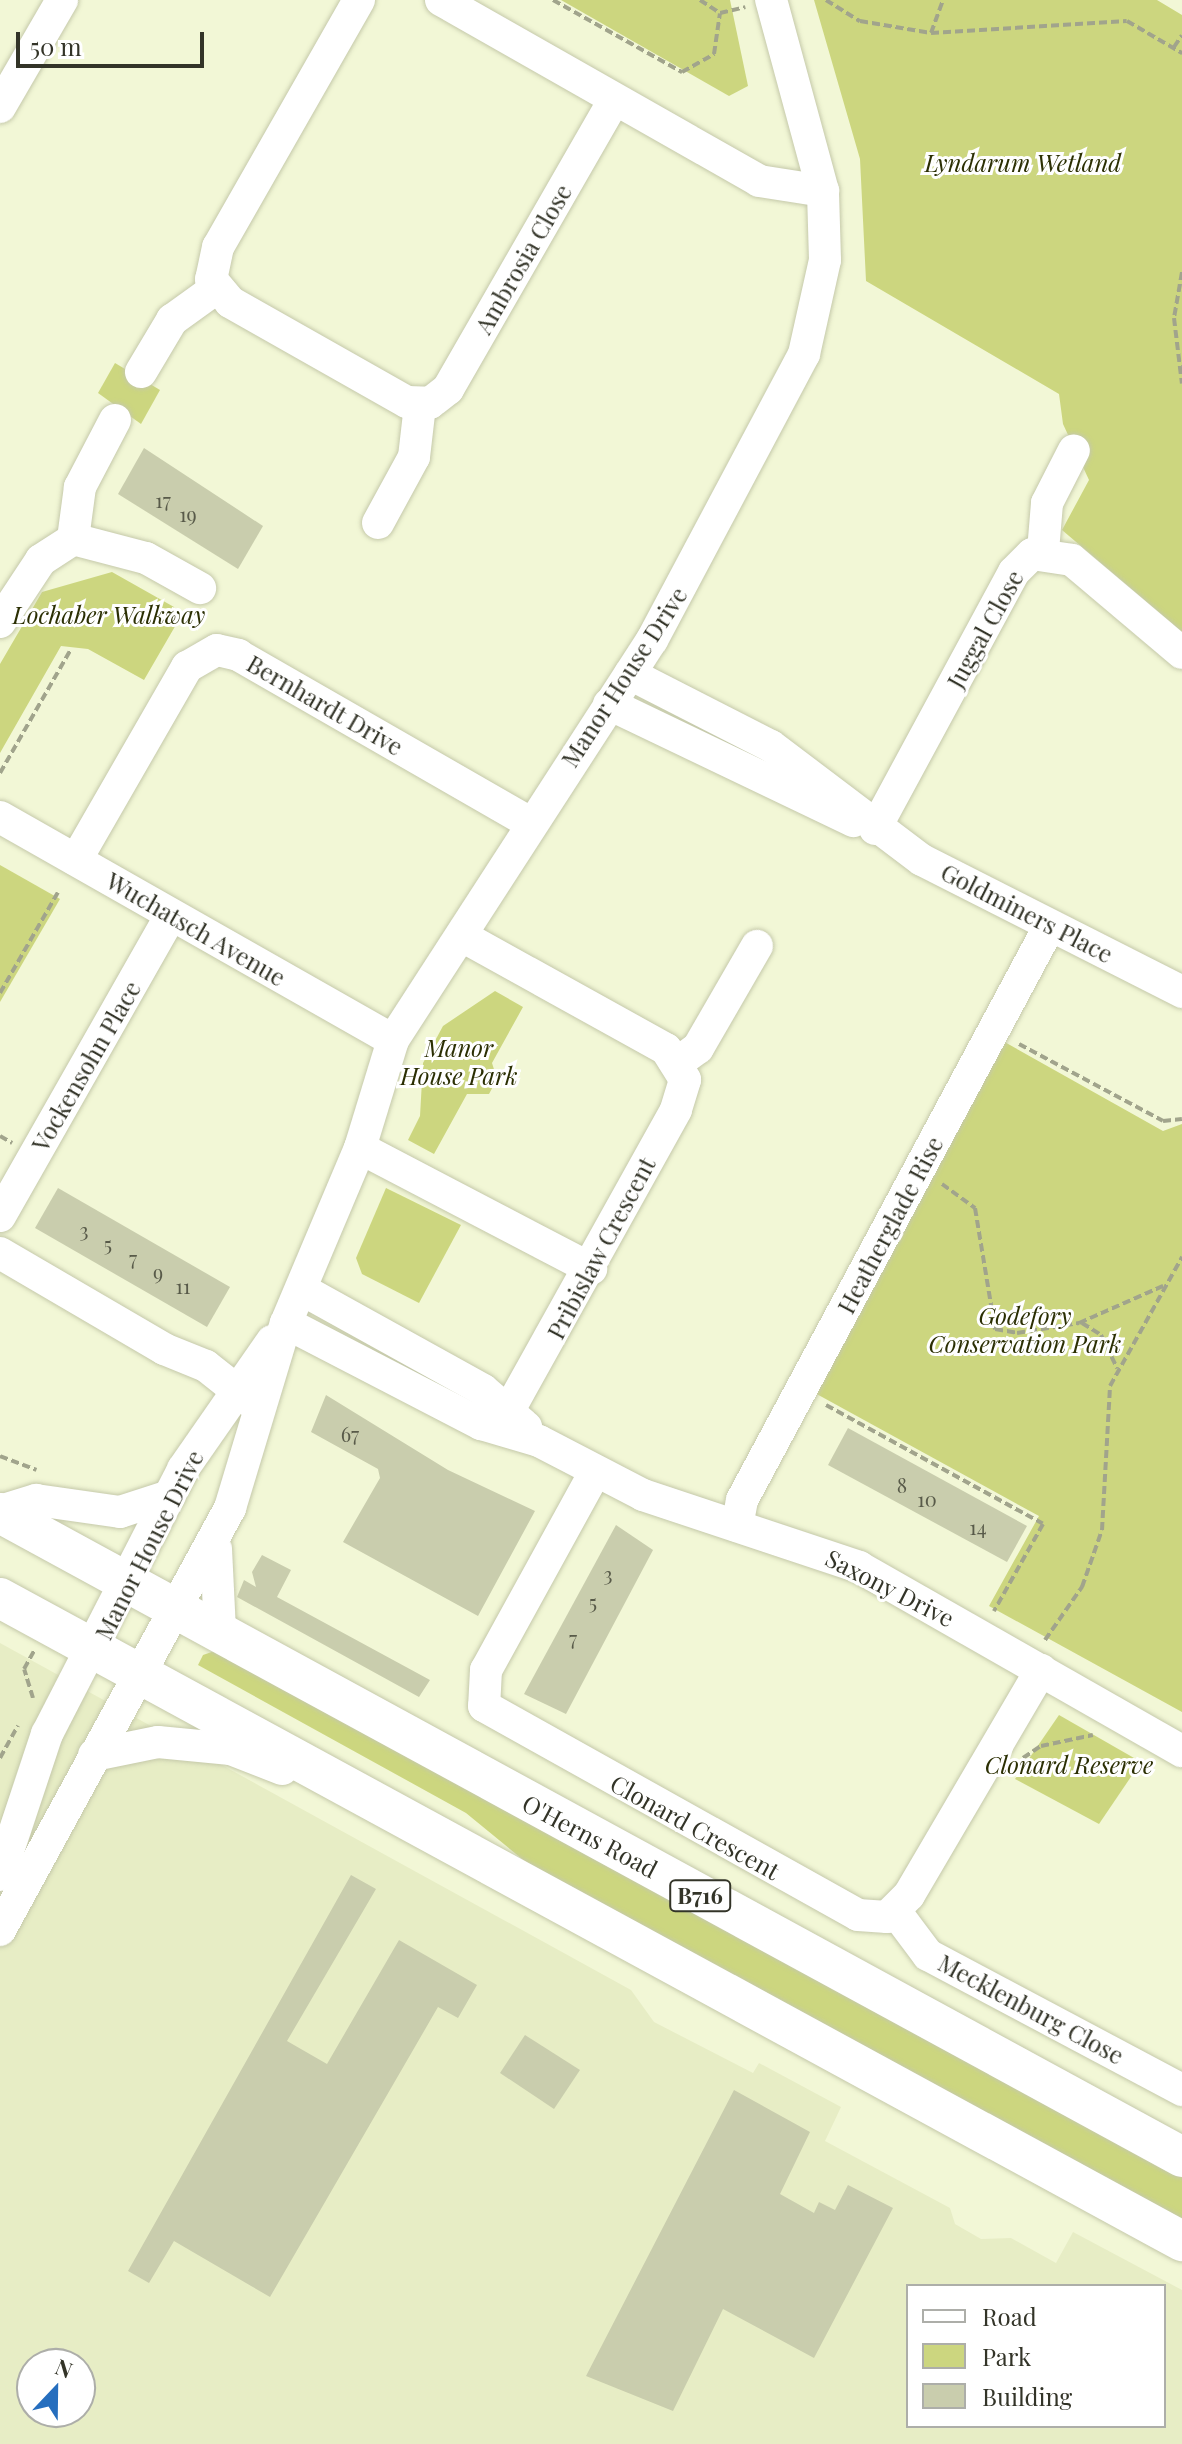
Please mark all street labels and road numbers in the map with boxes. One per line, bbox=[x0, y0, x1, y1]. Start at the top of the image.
street label: Ambrosia Close bbox=[468, 179, 578, 339]
street label: Juggal Close bbox=[941, 565, 1029, 693]
street label: Manor House Drive bbox=[555, 581, 693, 773]
street label: Bernhardt Drive bbox=[242, 649, 408, 761]
street label: Goldminers Place bbox=[936, 857, 1118, 969]
street label: Wuchatsch Avenue bbox=[101, 866, 291, 992]
street label: Vockensohn Place bbox=[26, 976, 146, 1156]
street label: Heatherglade Rise bbox=[831, 1132, 949, 1318]
street label: Pribislaw Crescent bbox=[541, 1152, 661, 1344]
street label: Manor House Drive bbox=[89, 1445, 209, 1645]
street label: Saxony Drive bbox=[821, 1543, 959, 1633]
street label: Clonard Crescent bbox=[605, 1769, 785, 1885]
street label: O'Herns Road bbox=[518, 1788, 662, 1884]
road number: B716 bbox=[668, 1878, 732, 1914]
street label: Mecklenburg Close bbox=[933, 1948, 1129, 2070]

